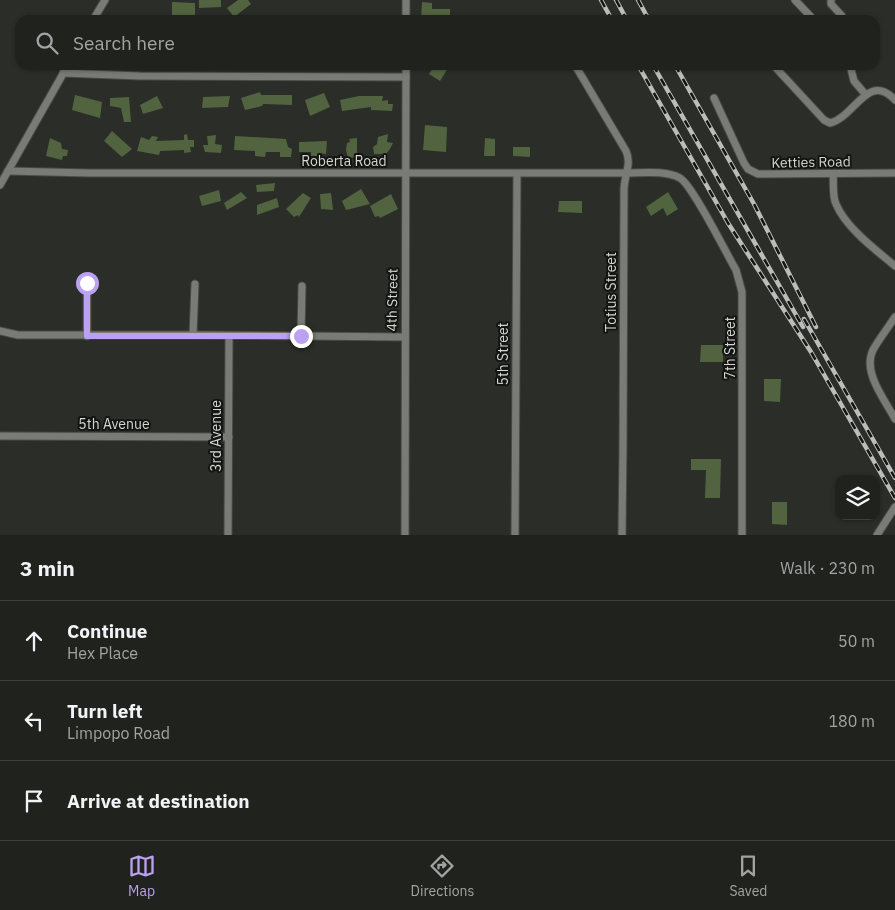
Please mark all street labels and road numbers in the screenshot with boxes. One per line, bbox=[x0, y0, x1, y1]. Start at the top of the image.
street label: Roberta Road bbox=[301, 152, 387, 170]
street label: Ketties Road bbox=[771, 152, 851, 172]
street label: Totius Street bbox=[602, 252, 620, 332]
street label: 4th Street bbox=[382, 268, 402, 332]
street label: 7th Street bbox=[721, 316, 739, 379]
street label: 5th Street bbox=[494, 322, 512, 385]
street label: 3rd Avenue bbox=[207, 400, 225, 472]
street label: 5th Avenue bbox=[78, 415, 150, 433]

